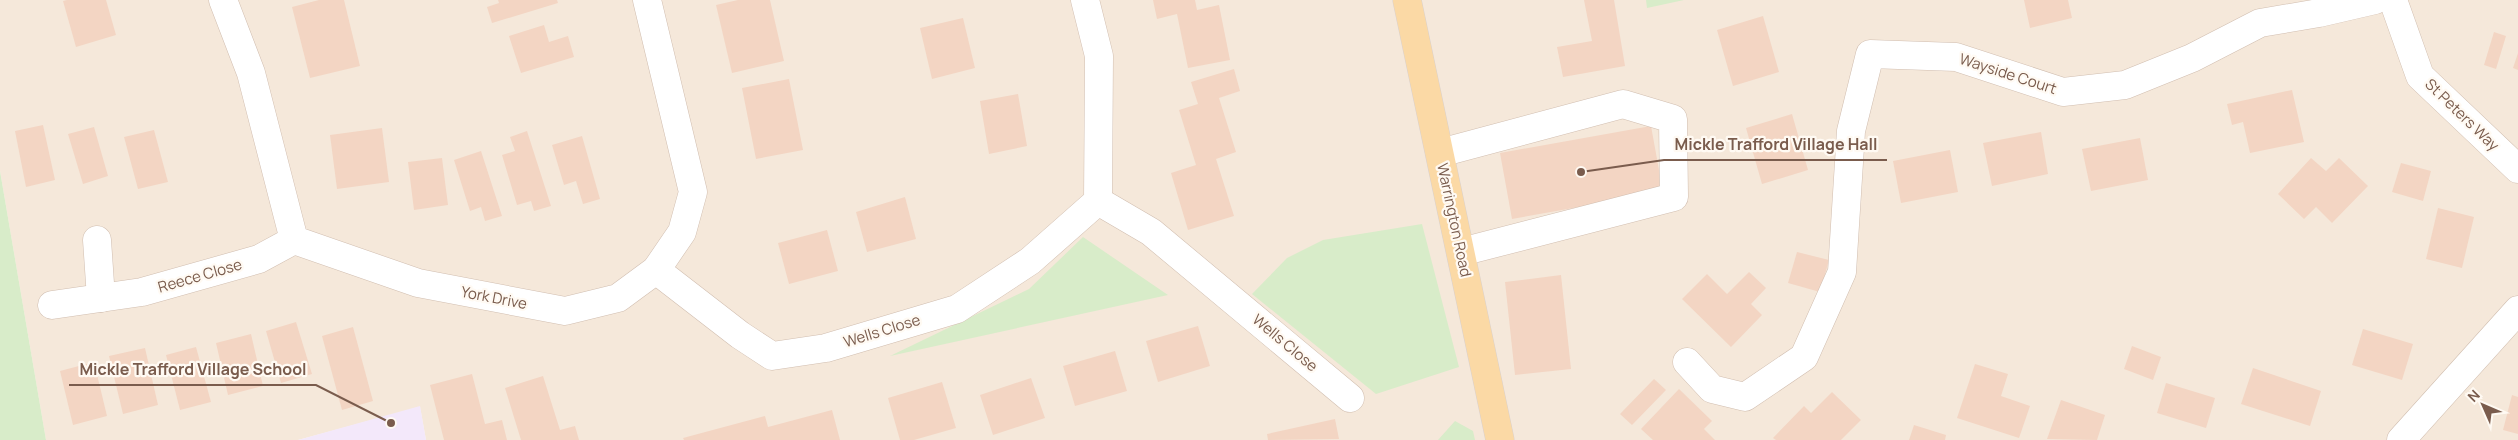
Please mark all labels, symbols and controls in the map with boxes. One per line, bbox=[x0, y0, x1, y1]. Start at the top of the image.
street label: Wayside Court bbox=[1957, 48, 2059, 99]
street label: St Peters Way bbox=[2421, 74, 2504, 155]
callout: Mickle Trafford Village Hall bbox=[1664, 129, 1887, 160]
text: Mickle Trafford Village Hall bbox=[1675, 133, 1877, 155]
street label: Warrington Road bbox=[1432, 161, 1477, 279]
street label: Reece Close bbox=[155, 253, 245, 298]
street label: York Drive bbox=[459, 281, 529, 314]
street label: Wells Close bbox=[841, 309, 923, 352]
street label: Wells Close bbox=[1248, 309, 1323, 376]
callout: Mickle Trafford Village School bbox=[69, 354, 316, 385]
text: Mickle Trafford Village School bbox=[79, 358, 307, 380]
north arrow bbox=[2458, 380, 2508, 430]
text: N bbox=[2463, 385, 2484, 406]

